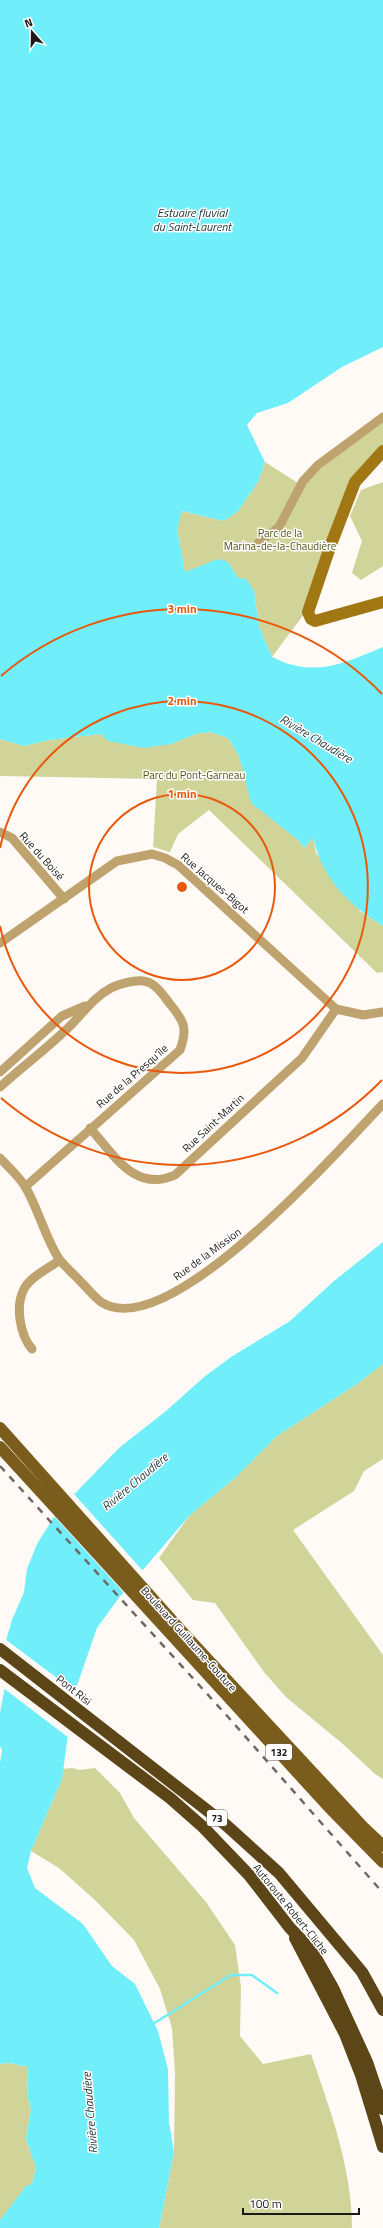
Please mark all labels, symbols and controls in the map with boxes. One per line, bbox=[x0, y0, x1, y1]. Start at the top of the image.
north arrow bbox=[12, 12, 52, 52]
text: N bbox=[22, 14, 35, 31]
water label: Estuaire fluvial du Saint-Laurent bbox=[153, 203, 232, 236]
park label: Parc de la Marina-de-la-Chaudière bbox=[224, 525, 337, 554]
text: 3 min bbox=[167, 599, 197, 618]
text: 2 min bbox=[167, 691, 197, 710]
water label: Rivière Chaudière bbox=[276, 709, 357, 769]
park label: Parc du Pont-Garneau bbox=[143, 767, 245, 783]
text: 1 min bbox=[167, 784, 197, 803]
street label: Rue du Boisé bbox=[16, 828, 68, 884]
street label: Rue Jacques-Bigot bbox=[177, 849, 253, 917]
centre of rings bbox=[175, 880, 189, 894]
street label: Rue de la Presqu'île bbox=[93, 1040, 172, 1112]
street label: Rue Saint-Martin bbox=[178, 1090, 248, 1156]
street label: Rue de la Mission bbox=[170, 1224, 244, 1284]
water label: Rivière Chaudière bbox=[97, 1447, 173, 1515]
street label: Boulevard Guillaume-Couture bbox=[137, 1583, 241, 1695]
street label: Pont Risi bbox=[53, 1671, 95, 1709]
road number: 132 bbox=[266, 1744, 292, 1760]
road number: 73 bbox=[207, 1810, 227, 1826]
street label: Autoroute Robert-Cliche bbox=[249, 1860, 333, 1958]
water label: Rivière Chaudière bbox=[76, 2070, 103, 2155]
scale bar bbox=[243, 2190, 359, 2216]
text: 100 m bbox=[249, 2194, 282, 2213]

